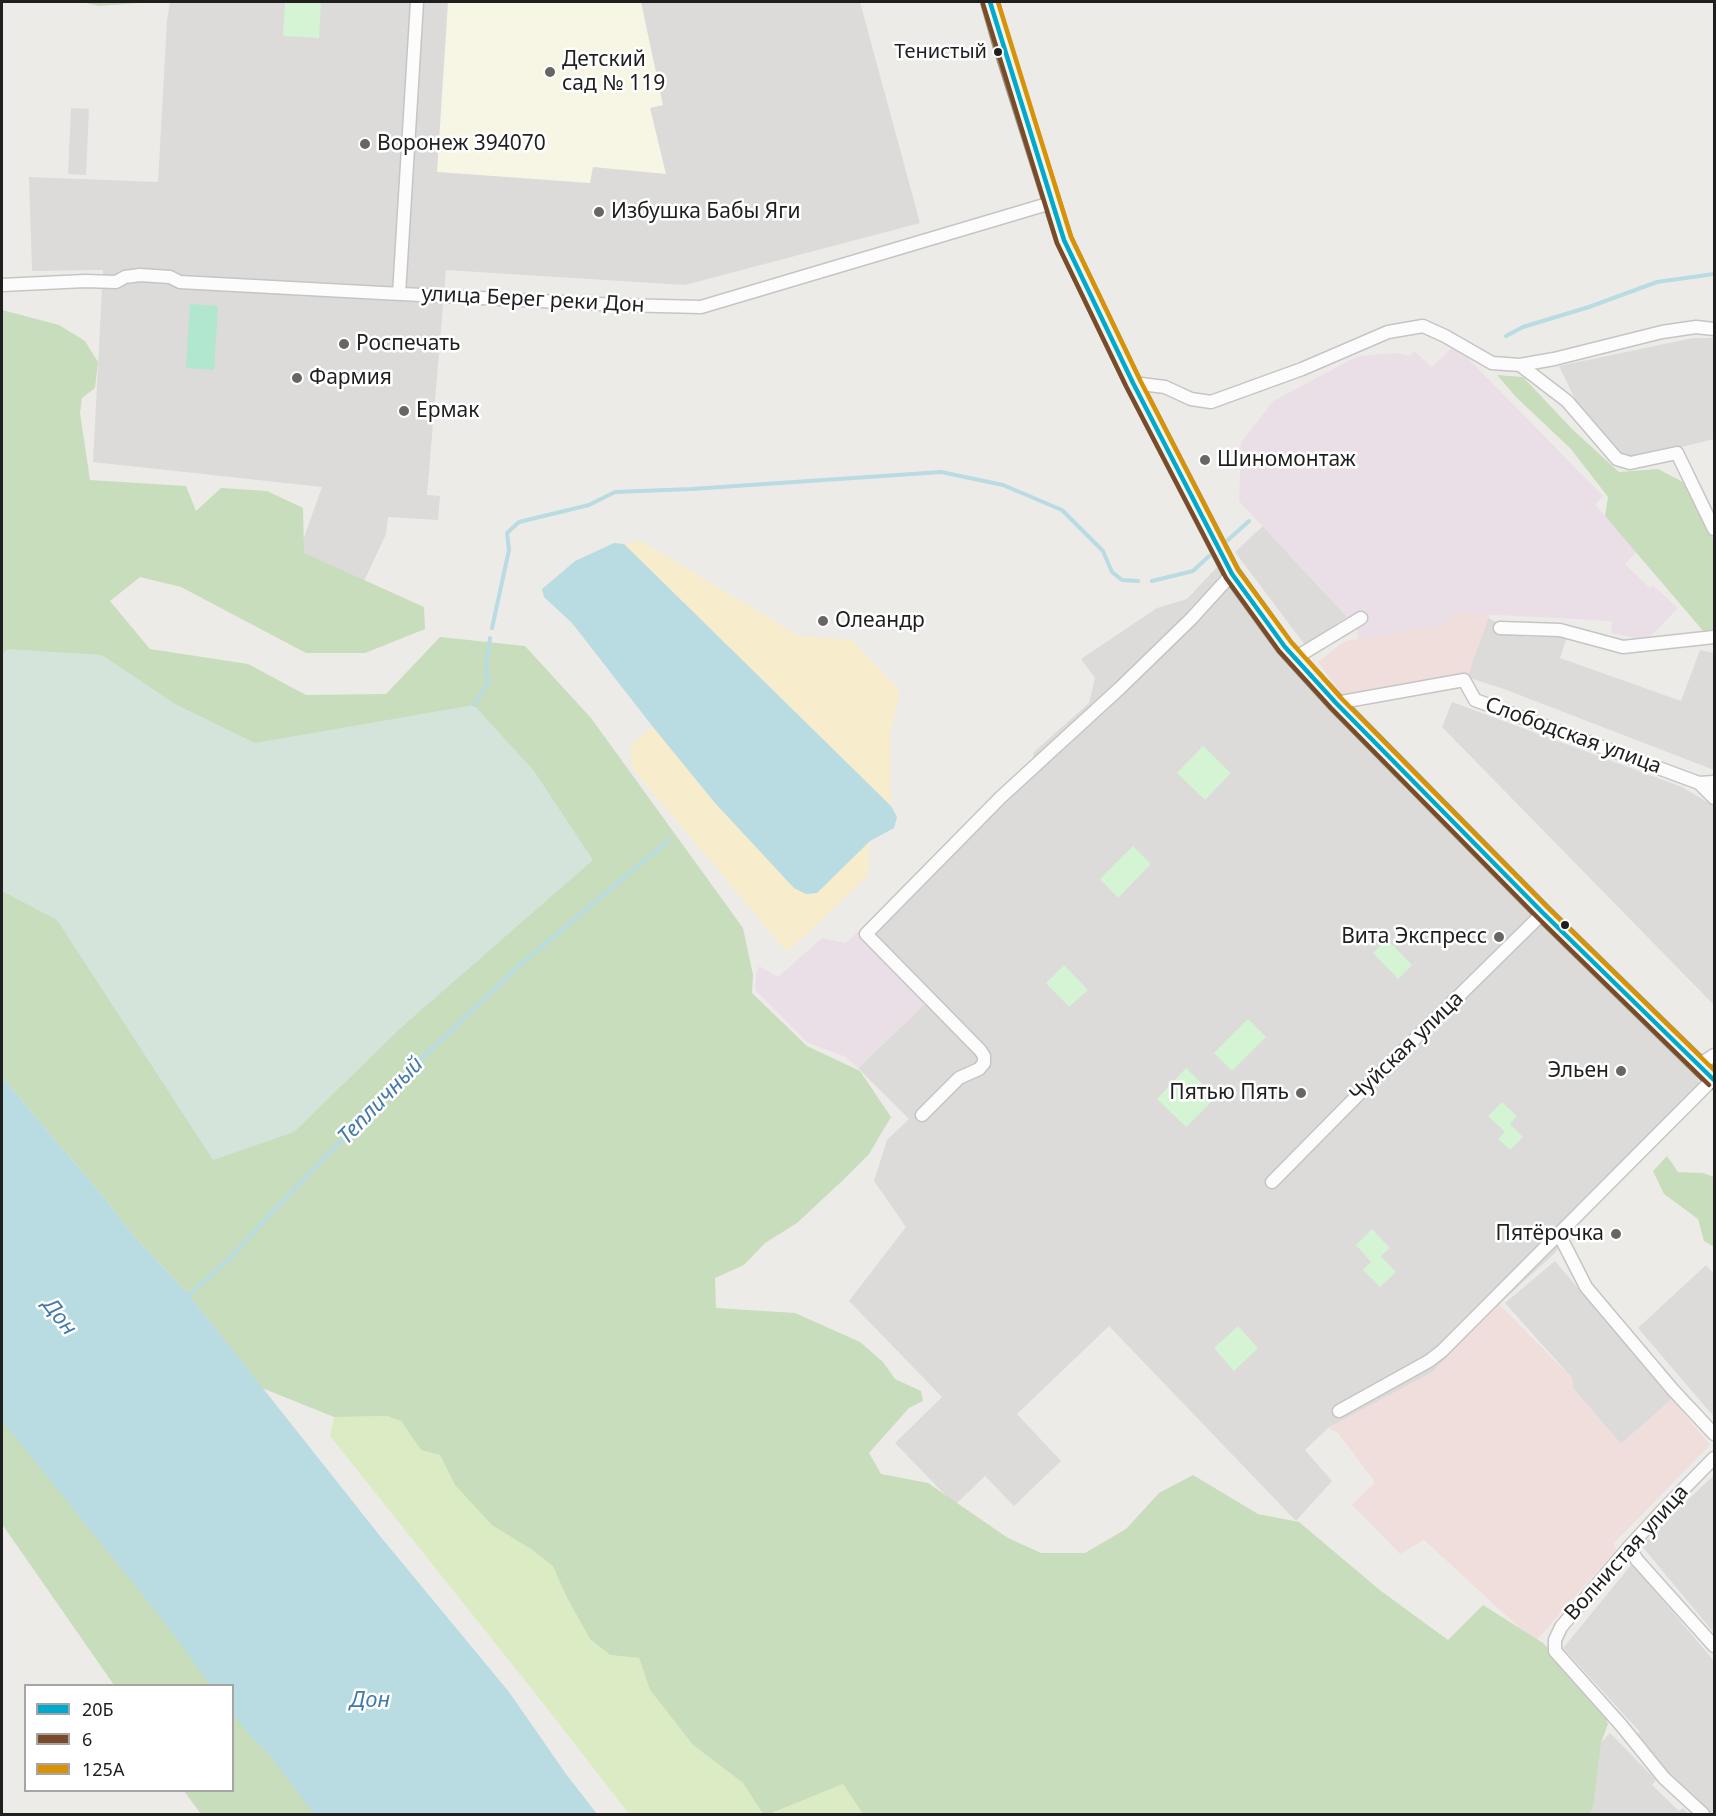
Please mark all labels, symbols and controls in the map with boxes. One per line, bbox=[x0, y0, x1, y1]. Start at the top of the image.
place label: Тенистый bbox=[894, 40, 987, 64]
marker: Тенистый bbox=[992, 46, 1004, 58]
place label: Детский сад № 119 bbox=[562, 47, 665, 97]
marker: Детский сад № 119 bbox=[543, 65, 557, 79]
place label: Воронеж 394070 bbox=[377, 131, 546, 157]
marker: Воронеж 394070 bbox=[358, 137, 372, 151]
place label: Избушка Бабы Яги bbox=[611, 199, 801, 225]
marker: Избушка Бабы Яги bbox=[592, 205, 606, 219]
street label: улица Берег реки Дон bbox=[421, 282, 645, 318]
place label: Роспечать bbox=[356, 331, 460, 357]
marker: Роспечать bbox=[337, 337, 351, 351]
place label: Фармия bbox=[309, 365, 392, 391]
marker: Фармия bbox=[290, 371, 304, 385]
place label: Ермак bbox=[416, 398, 479, 424]
marker: Ермак bbox=[397, 404, 411, 418]
place label: Шиномонтаж bbox=[1217, 447, 1356, 473]
marker: Шиномонтаж bbox=[1198, 453, 1212, 467]
place label: Олеандр bbox=[835, 608, 925, 634]
marker: Олеандр bbox=[816, 614, 830, 628]
street label: Слободская улица bbox=[1481, 692, 1665, 780]
unlabelled marker bbox=[1559, 919, 1571, 931]
place label: Вита Экспресс bbox=[1341, 924, 1487, 950]
marker: Вита Экспресс bbox=[1492, 930, 1506, 944]
street label: Чуйская улица bbox=[1345, 987, 1469, 1107]
water label: Тепличный bbox=[333, 1052, 429, 1150]
place label: Эльен bbox=[1547, 1058, 1609, 1084]
marker: Эльен bbox=[1614, 1064, 1628, 1078]
place label: Пятью Пять bbox=[1169, 1080, 1289, 1106]
marker: Пятью Пять bbox=[1294, 1086, 1308, 1100]
place label: Пятёрочка bbox=[1496, 1221, 1604, 1247]
marker: Пятёрочка bbox=[1609, 1227, 1623, 1241]
water label: Дон bbox=[36, 1293, 82, 1341]
street label: Волнистая улица bbox=[1560, 1480, 1694, 1626]
legend bbox=[24, 1684, 234, 1792]
water label: Дон bbox=[350, 1688, 390, 1714]
text: 20Б bbox=[82, 1697, 114, 1721]
text: 6 bbox=[82, 1727, 92, 1751]
text: 125А bbox=[82, 1757, 124, 1781]

